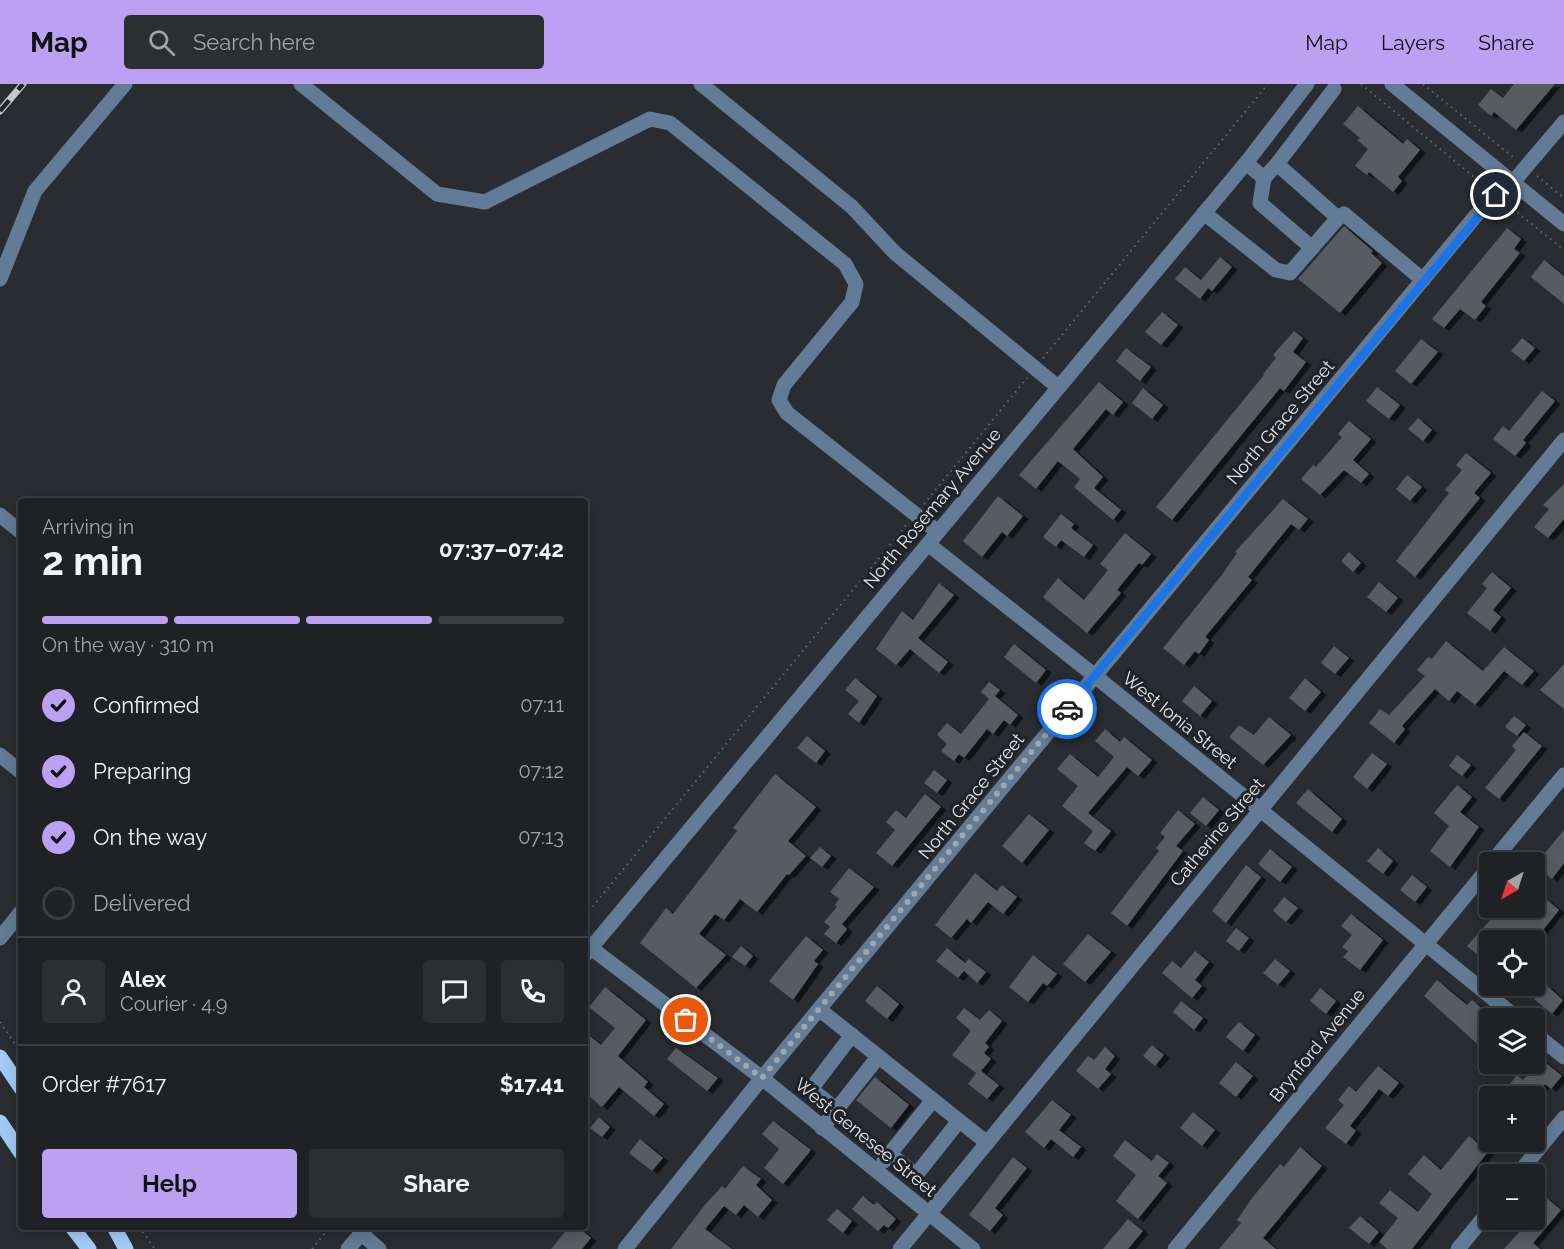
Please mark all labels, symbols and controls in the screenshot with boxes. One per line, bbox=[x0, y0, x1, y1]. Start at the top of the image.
search box bbox=[124, 15, 544, 69]
text: Map bbox=[30, 26, 88, 59]
icon: search bbox=[145, 26, 178, 59]
text: Search here bbox=[193, 29, 315, 55]
text: Map bbox=[1305, 30, 1348, 55]
text: Layers bbox=[1381, 30, 1445, 55]
text: Share bbox=[1478, 30, 1534, 55]
pin bbox=[1470, 169, 1521, 220]
icon: home bbox=[1479, 178, 1512, 211]
street label: North Grace Street bbox=[1222, 356, 1338, 488]
street label: North Rosemary Avenue bbox=[859, 423, 1005, 592]
text: Arriving in bbox=[42, 515, 134, 539]
text: 07:37–07:42 bbox=[439, 536, 564, 562]
text: 2 min bbox=[42, 538, 143, 584]
text: On the way · 310 m bbox=[42, 633, 214, 657]
street label: West Ionia Street bbox=[1119, 667, 1241, 773]
courier bbox=[1037, 679, 1097, 739]
icon: check bbox=[42, 689, 75, 722]
text: Confirmed bbox=[93, 692, 200, 718]
text: 07:11 bbox=[520, 693, 564, 717]
icon: car bbox=[1051, 693, 1084, 726]
street label: North Grace Street bbox=[914, 729, 1028, 863]
icon: check bbox=[42, 755, 75, 788]
text: Preparing bbox=[93, 758, 191, 784]
text: 07:12 bbox=[518, 759, 564, 783]
street label: Catherine Street bbox=[1166, 774, 1268, 890]
icon: check bbox=[42, 821, 75, 854]
text: On the way bbox=[93, 824, 207, 850]
text: 07:13 bbox=[518, 825, 564, 849]
north arrow bbox=[1479, 852, 1545, 918]
map controls bbox=[1479, 852, 1545, 1230]
text: Delivered bbox=[93, 890, 191, 916]
button: locate bbox=[1479, 930, 1545, 996]
button: person bbox=[42, 960, 105, 1023]
button: chat bbox=[423, 960, 486, 1023]
button: phone bbox=[501, 960, 564, 1023]
text: Alex bbox=[120, 966, 166, 992]
street label: Brynford Avenue bbox=[1265, 984, 1369, 1106]
text: Courier · 4.9 bbox=[120, 992, 228, 1016]
pin bbox=[660, 994, 711, 1045]
icon: bag bbox=[669, 1003, 702, 1036]
button: layers bbox=[1479, 1008, 1545, 1074]
text: Order #7617 bbox=[42, 1071, 166, 1097]
text: $17.41 bbox=[500, 1071, 564, 1097]
street label: West Genesee Street bbox=[791, 1073, 941, 1201]
button: + bbox=[1479, 1086, 1545, 1152]
button: Help bbox=[42, 1149, 297, 1218]
button: Share bbox=[309, 1149, 564, 1218]
button: − bbox=[1479, 1164, 1545, 1230]

